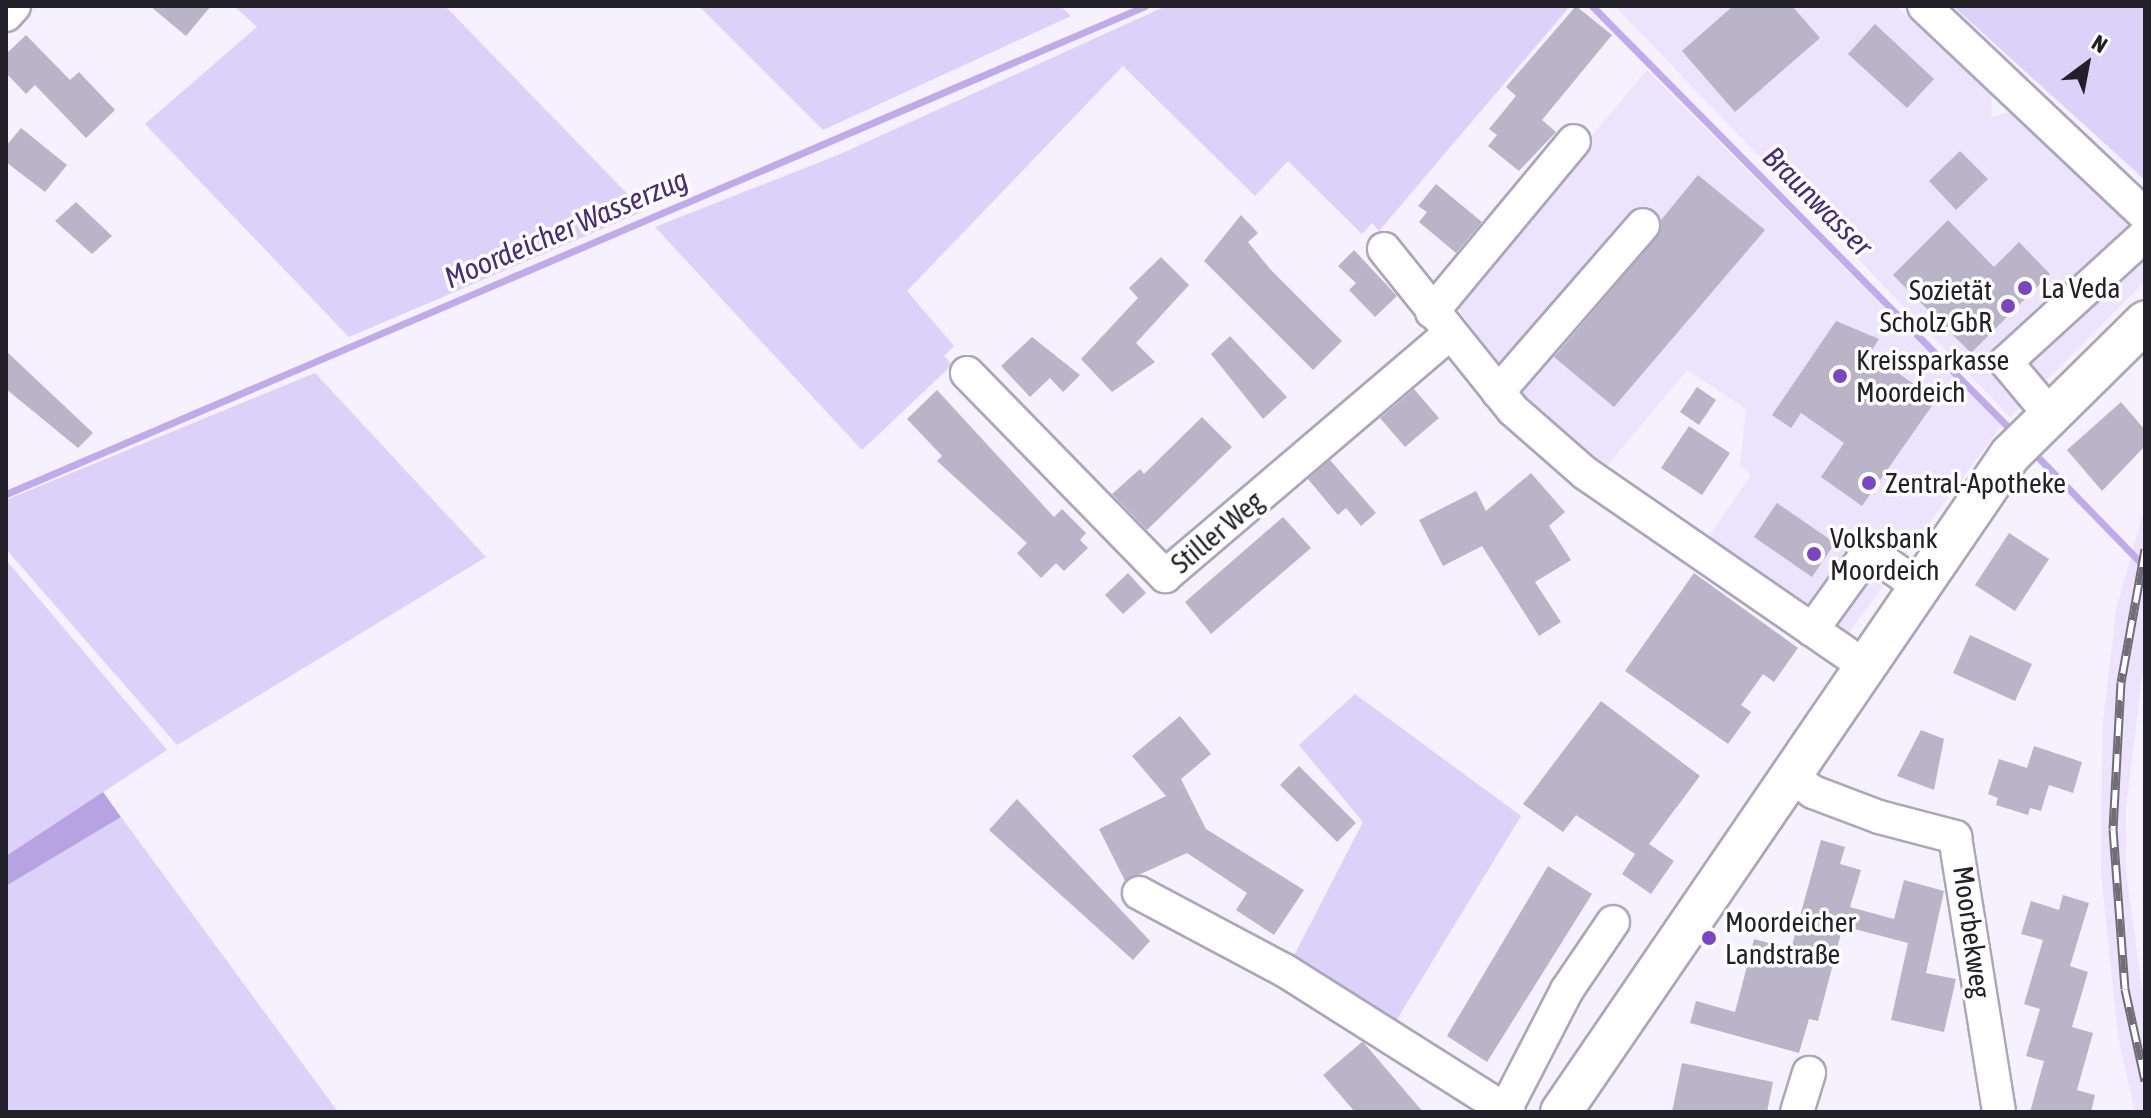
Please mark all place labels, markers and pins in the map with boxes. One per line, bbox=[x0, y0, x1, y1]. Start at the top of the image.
place label: La Veda bbox=[2041, 271, 2120, 305]
place label: Sozietät Scholz GbR bbox=[1880, 273, 1992, 339]
marker: La Veda bbox=[2016, 279, 2034, 297]
marker: Sozietät Scholz GbR bbox=[1999, 297, 2017, 315]
place label: Kreissparkasse Moordeich bbox=[1856, 343, 2009, 409]
marker: Kreissparkasse Moordeich bbox=[1831, 367, 1849, 385]
place label: Zentral-Apotheke bbox=[1885, 466, 2066, 500]
marker: Zentral-Apotheke bbox=[1860, 474, 1878, 492]
place label: Volksbank Moordeich bbox=[1830, 521, 1940, 587]
marker: Volksbank Moordeich bbox=[1805, 545, 1823, 563]
place label: Moordeicher Landstraße bbox=[1725, 905, 1856, 971]
marker: Moordeicher Landstraße bbox=[1700, 929, 1718, 947]

